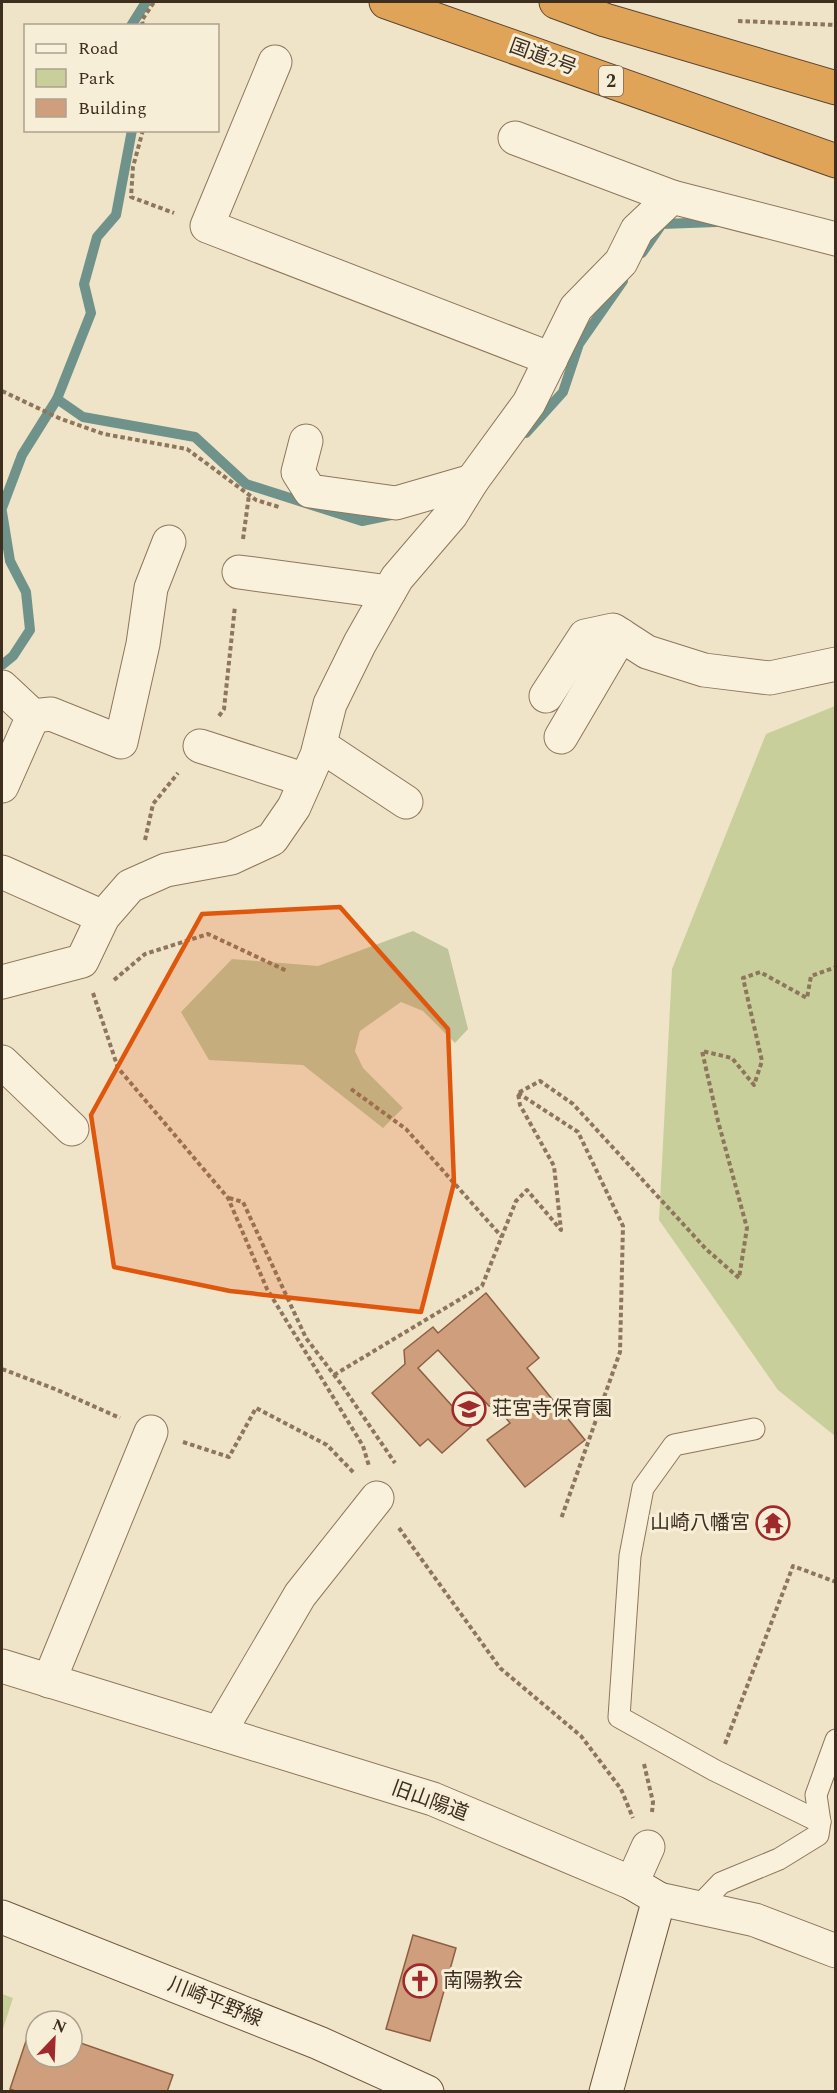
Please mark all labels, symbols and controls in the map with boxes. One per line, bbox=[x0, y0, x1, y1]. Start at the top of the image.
legend bbox=[24, 24, 219, 132]
street label: 国道2号 bbox=[505, 31, 581, 83]
text: Road bbox=[78, 35, 119, 62]
text: Park bbox=[78, 65, 115, 92]
road number: 2 bbox=[599, 66, 623, 96]
text: Building bbox=[78, 95, 147, 122]
school or university icon: 荘宮寺保育園 bbox=[451, 1391, 487, 1427]
place label: 荘宮寺保育園 bbox=[492, 1394, 612, 1424]
temple icon: 山崎八幡宮 bbox=[755, 1505, 791, 1541]
place label: 山崎八幡宮 bbox=[650, 1508, 750, 1538]
street label: 旧山陽道 bbox=[387, 1773, 473, 1829]
church icon: 南陽教会 bbox=[402, 1963, 438, 1999]
place label: 南陽教会 bbox=[443, 1966, 523, 1996]
street label: 川崎平野線 bbox=[163, 1969, 267, 2035]
north arrow bbox=[24, 2009, 84, 2069]
text: N bbox=[49, 2013, 70, 2040]

